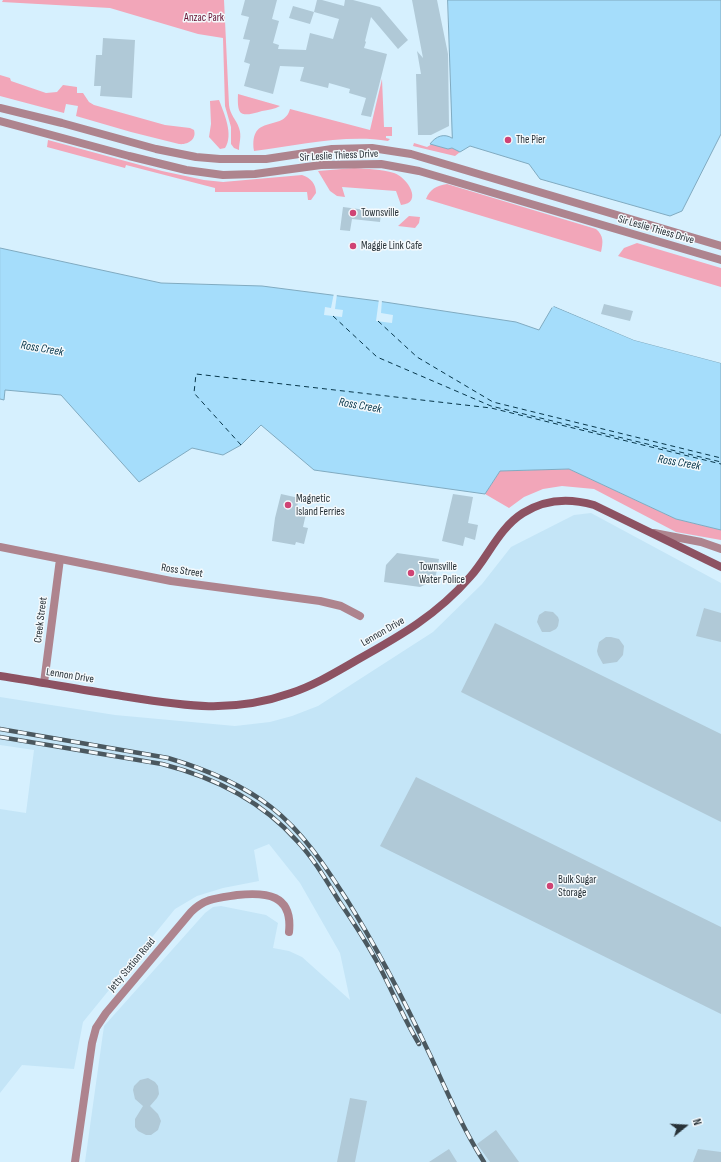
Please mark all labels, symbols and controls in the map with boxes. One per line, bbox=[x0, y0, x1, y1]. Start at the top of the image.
park label: Anzac Park bbox=[184, 11, 224, 25]
place label: The Pier bbox=[516, 133, 546, 147]
marker: The Pier bbox=[503, 135, 513, 145]
street label: Sir Leslie Thiess Drive bbox=[299, 147, 379, 165]
place label: Townsville bbox=[361, 206, 399, 220]
marker: Townsville bbox=[348, 208, 358, 218]
street label: Sir Leslie Thiess Drive bbox=[616, 213, 696, 247]
place label: Maggie Link Cafe bbox=[361, 239, 422, 253]
marker: Maggie Link Cafe bbox=[348, 241, 358, 251]
water label: Ross Creek bbox=[20, 338, 64, 360]
water label: Ross Creek bbox=[338, 395, 382, 417]
water label: Ross Creek bbox=[657, 452, 701, 474]
place label: Magnetic Island Ferries bbox=[296, 492, 345, 518]
marker: Magnetic Island Ferries bbox=[283, 500, 293, 510]
place label: Townsville Water Police bbox=[419, 560, 465, 586]
street label: Ross Street bbox=[160, 561, 204, 581]
marker: Townsville Water Police bbox=[406, 568, 416, 578]
street label: Creek Street bbox=[32, 596, 50, 644]
street label: Lennon Drive bbox=[359, 614, 407, 650]
street label: Lennon Drive bbox=[45, 666, 95, 686]
place label: Bulk Sugar Storage bbox=[558, 873, 596, 899]
marker: Bulk Sugar Storage bbox=[545, 881, 555, 891]
street label: Jetty Station Road bbox=[106, 935, 158, 995]
north arrow bbox=[665, 1106, 705, 1146]
text: N bbox=[690, 1117, 704, 1127]

